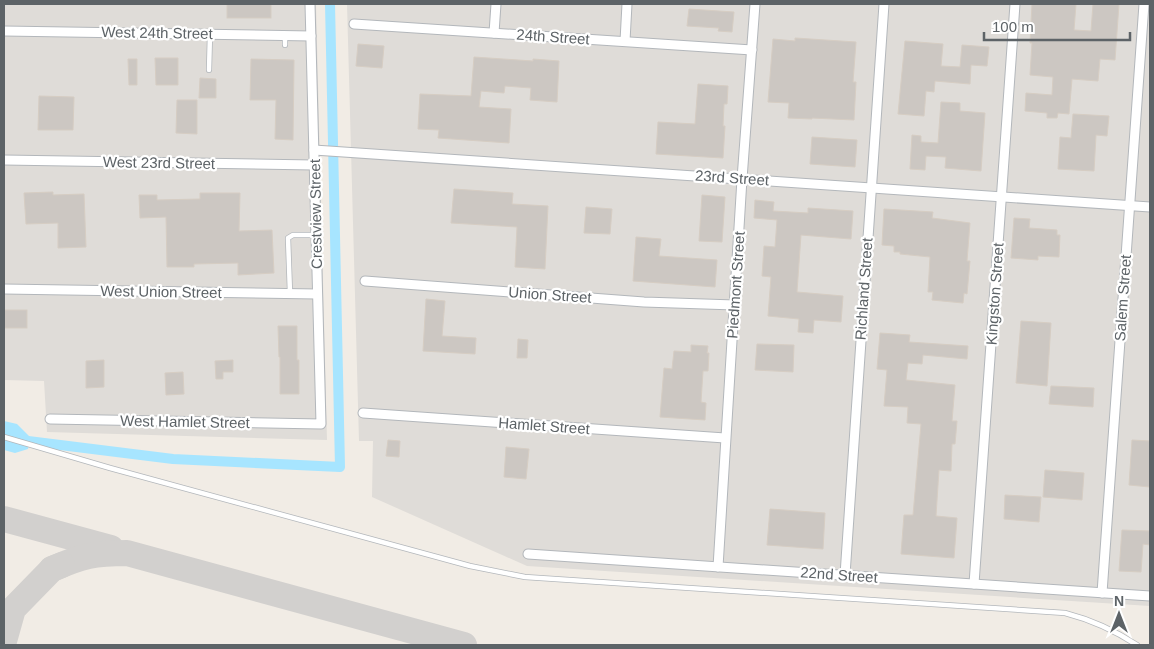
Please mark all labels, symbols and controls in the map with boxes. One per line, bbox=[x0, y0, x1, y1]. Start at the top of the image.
scale bar bbox=[984, 10, 1130, 42]
text: 100 m bbox=[992, 18, 1034, 35]
street label: West 24th Street bbox=[101, 23, 214, 42]
street label: 24th Street bbox=[516, 25, 591, 48]
street label: West 23rd Street bbox=[103, 153, 216, 172]
street label: Crestview Street bbox=[306, 158, 325, 269]
street label: 23rd Street bbox=[694, 166, 770, 189]
street label: Piedmont Street bbox=[723, 230, 748, 339]
street label: Richland Street bbox=[851, 236, 876, 341]
street label: Kingston Street bbox=[982, 241, 1007, 346]
street label: Salem Street bbox=[1111, 253, 1134, 342]
street label: West Union Street bbox=[100, 282, 223, 301]
street label: Union Street bbox=[508, 283, 593, 306]
street label: West Hamlet Street bbox=[120, 412, 251, 431]
street label: Hamlet Street bbox=[498, 414, 591, 437]
street label: 22nd Street bbox=[800, 563, 879, 586]
north arrow bbox=[1094, 589, 1144, 639]
text: N bbox=[1114, 593, 1124, 609]

